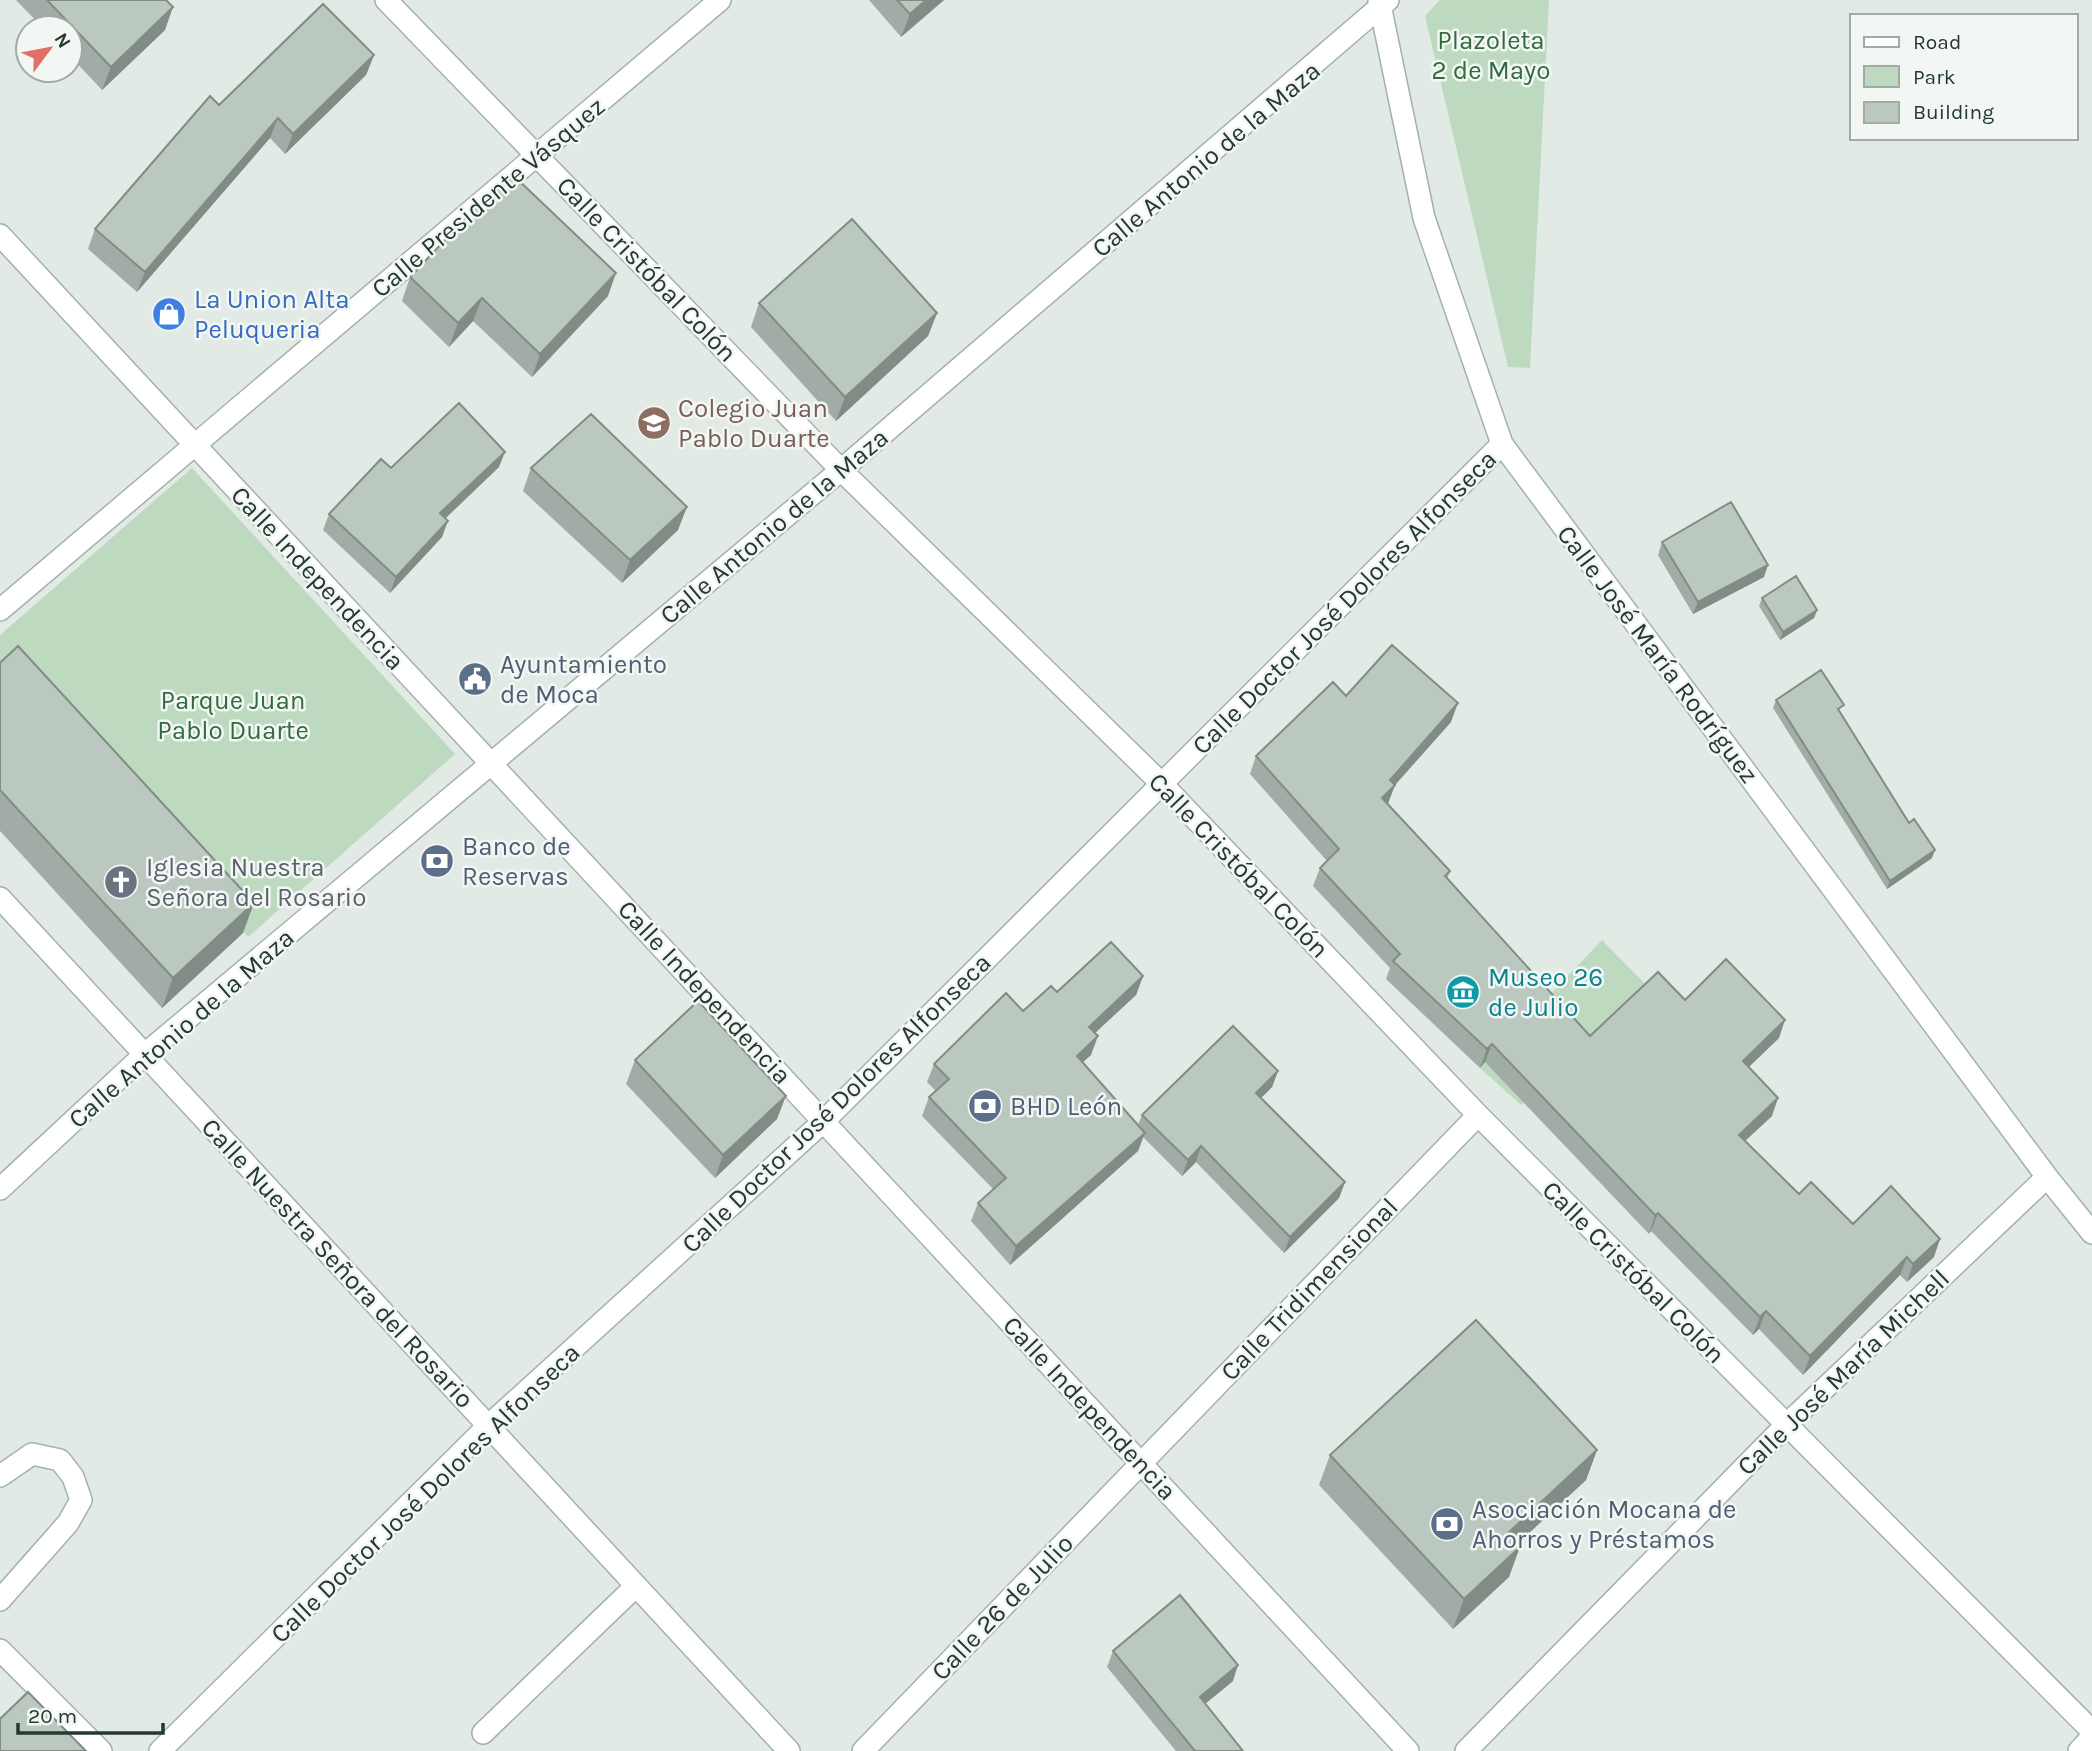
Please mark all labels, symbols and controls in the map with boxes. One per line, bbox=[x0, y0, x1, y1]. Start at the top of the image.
north arrow bbox=[14, 14, 84, 84]
legend bbox=[1850, 14, 2078, 140]
park label: Plazoleta 2 de Mayo bbox=[1432, 25, 1550, 86]
text: N bbox=[50, 29, 76, 52]
text: Road bbox=[1913, 30, 1961, 54]
street label: Calle Antonio de la Maza bbox=[1086, 55, 1327, 264]
text: Park bbox=[1913, 65, 1956, 89]
street label: Calle Presidente Vásquez bbox=[365, 91, 611, 304]
text: Building bbox=[1913, 100, 1994, 124]
street label: Calle Cristóbal Colón bbox=[550, 170, 743, 368]
place label: La Union Alta Peluqueria bbox=[194, 284, 349, 345]
shop icon: La Union Alta Peluqueria bbox=[150, 295, 188, 333]
place label: Colegio Juan Pablo Duarte bbox=[678, 393, 830, 454]
school or university icon: Colegio Juan Pablo Duarte bbox=[635, 404, 673, 442]
street label: Calle Antonio de la Maza bbox=[654, 422, 895, 631]
street label: Calle Doctor José Dolores Alfonseca bbox=[1186, 444, 1503, 761]
street label: Calle Independencia bbox=[224, 480, 411, 677]
street label: Calle José María Rodríguez bbox=[1550, 519, 1765, 789]
place label: Ayuntamiento de Moca bbox=[500, 649, 667, 710]
public building icon: Ayuntamiento de Moca bbox=[456, 660, 494, 698]
park label: Parque Juan Pablo Duarte bbox=[157, 685, 309, 746]
street label: Calle Cristóbal Colón bbox=[1142, 766, 1335, 964]
place label: Banco de Reservas bbox=[462, 831, 571, 892]
bank icon: Banco de Reservas bbox=[418, 842, 456, 880]
place label: Iglesia Nuestra Señora del Rosario bbox=[146, 852, 367, 913]
church icon: Iglesia Nuestra Señora del Rosario bbox=[102, 863, 140, 901]
street label: Calle Independencia bbox=[611, 894, 798, 1091]
street label: Calle Antonio de la Maza bbox=[62, 922, 300, 1135]
street label: Calle Doctor José Dolores Alfonseca bbox=[675, 947, 997, 1260]
place label: Museo 26 de Julio bbox=[1488, 962, 1603, 1023]
museum icon: Museo 26 de Julio bbox=[1444, 973, 1482, 1011]
bank icon: BHD León bbox=[966, 1087, 1004, 1125]
place label: BHD León bbox=[1010, 1091, 1122, 1122]
street label: Calle Nuestra Señora del Rosario bbox=[195, 1112, 480, 1415]
street label: Calle Cristóbal Colón bbox=[1536, 1175, 1731, 1370]
street label: Calle Tridimensional bbox=[1214, 1192, 1405, 1387]
street label: Calle José María Michell bbox=[1731, 1263, 1956, 1482]
street label: Calle Independencia bbox=[996, 1310, 1183, 1507]
street label: Calle Doctor José Dolores Alfonseca bbox=[264, 1337, 586, 1650]
place label: Asociación Mocana de Ahorros y Préstamos bbox=[1472, 1494, 1736, 1555]
bank icon: Asociación Mocana de Ahorros y Préstamos bbox=[1428, 1505, 1466, 1543]
street label: Calle 26 de Julio bbox=[925, 1528, 1080, 1687]
scale bar bbox=[18, 1692, 163, 1736]
text: 20 m bbox=[28, 1704, 77, 1728]

